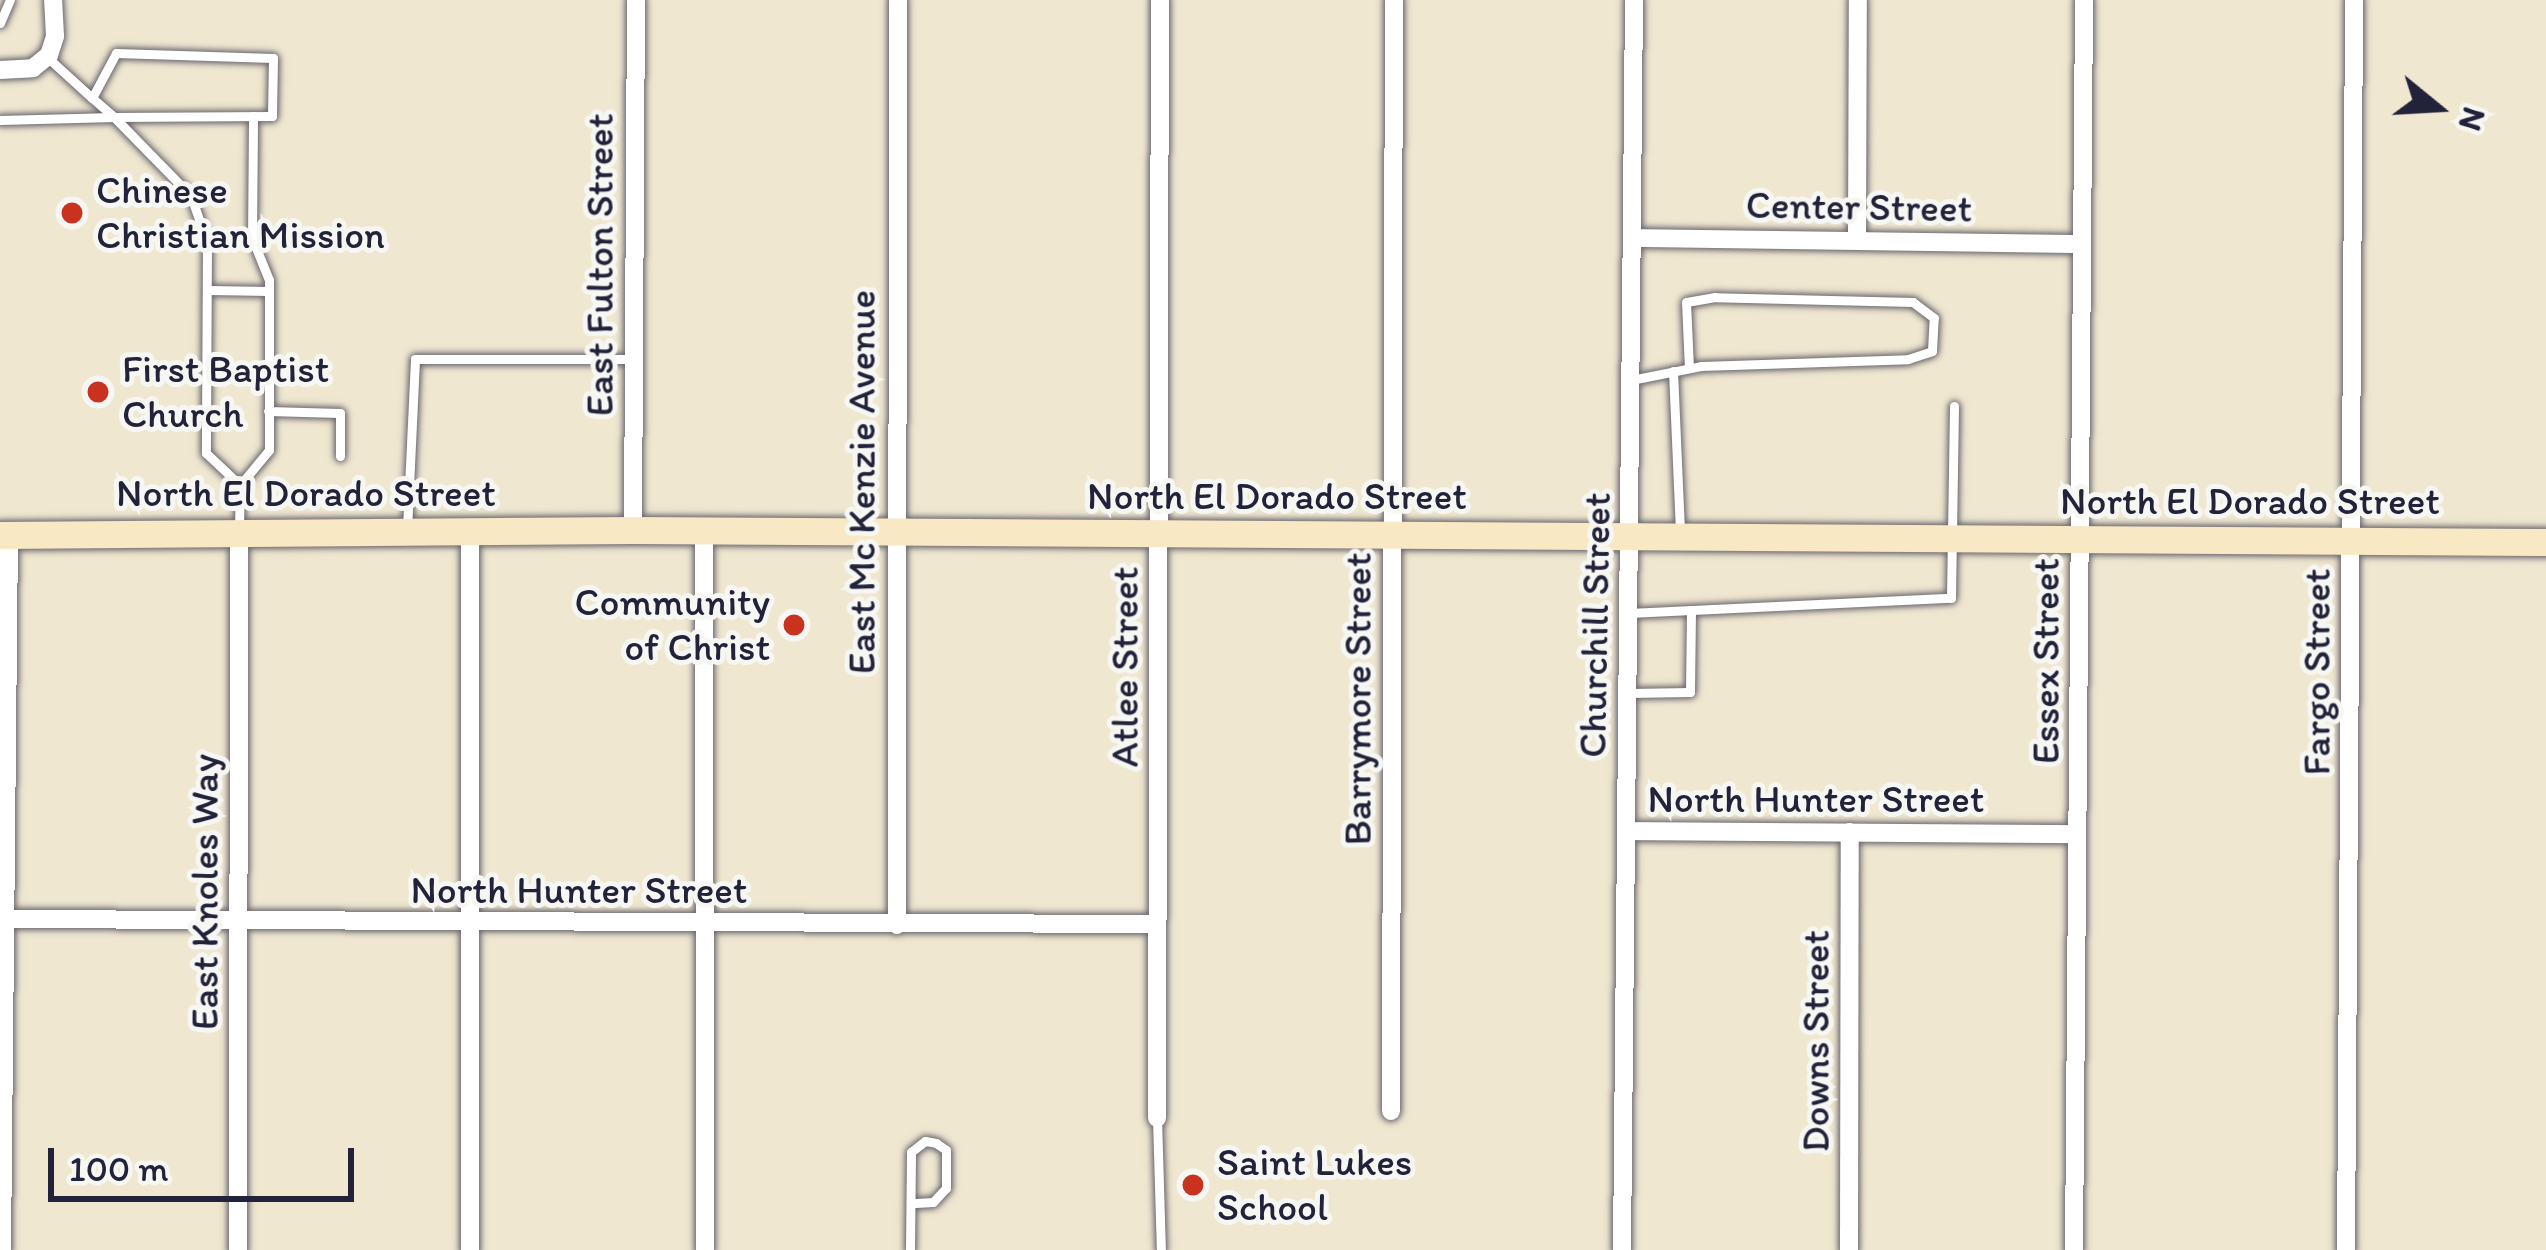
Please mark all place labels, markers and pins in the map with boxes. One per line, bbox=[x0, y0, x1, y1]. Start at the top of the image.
place label: Chinese Christian Mission bbox=[96, 168, 386, 259]
marker: Chinese Christian Mission bbox=[59, 200, 85, 226]
place label: First Baptist Church bbox=[122, 347, 331, 438]
marker: First Baptist Church bbox=[85, 379, 111, 405]
place label: Community of Christ bbox=[574, 580, 770, 671]
marker: Community of Christ bbox=[781, 612, 807, 638]
place label: Saint Lukes School bbox=[1217, 1140, 1412, 1231]
marker: Saint Lukes School bbox=[1180, 1172, 1206, 1198]

